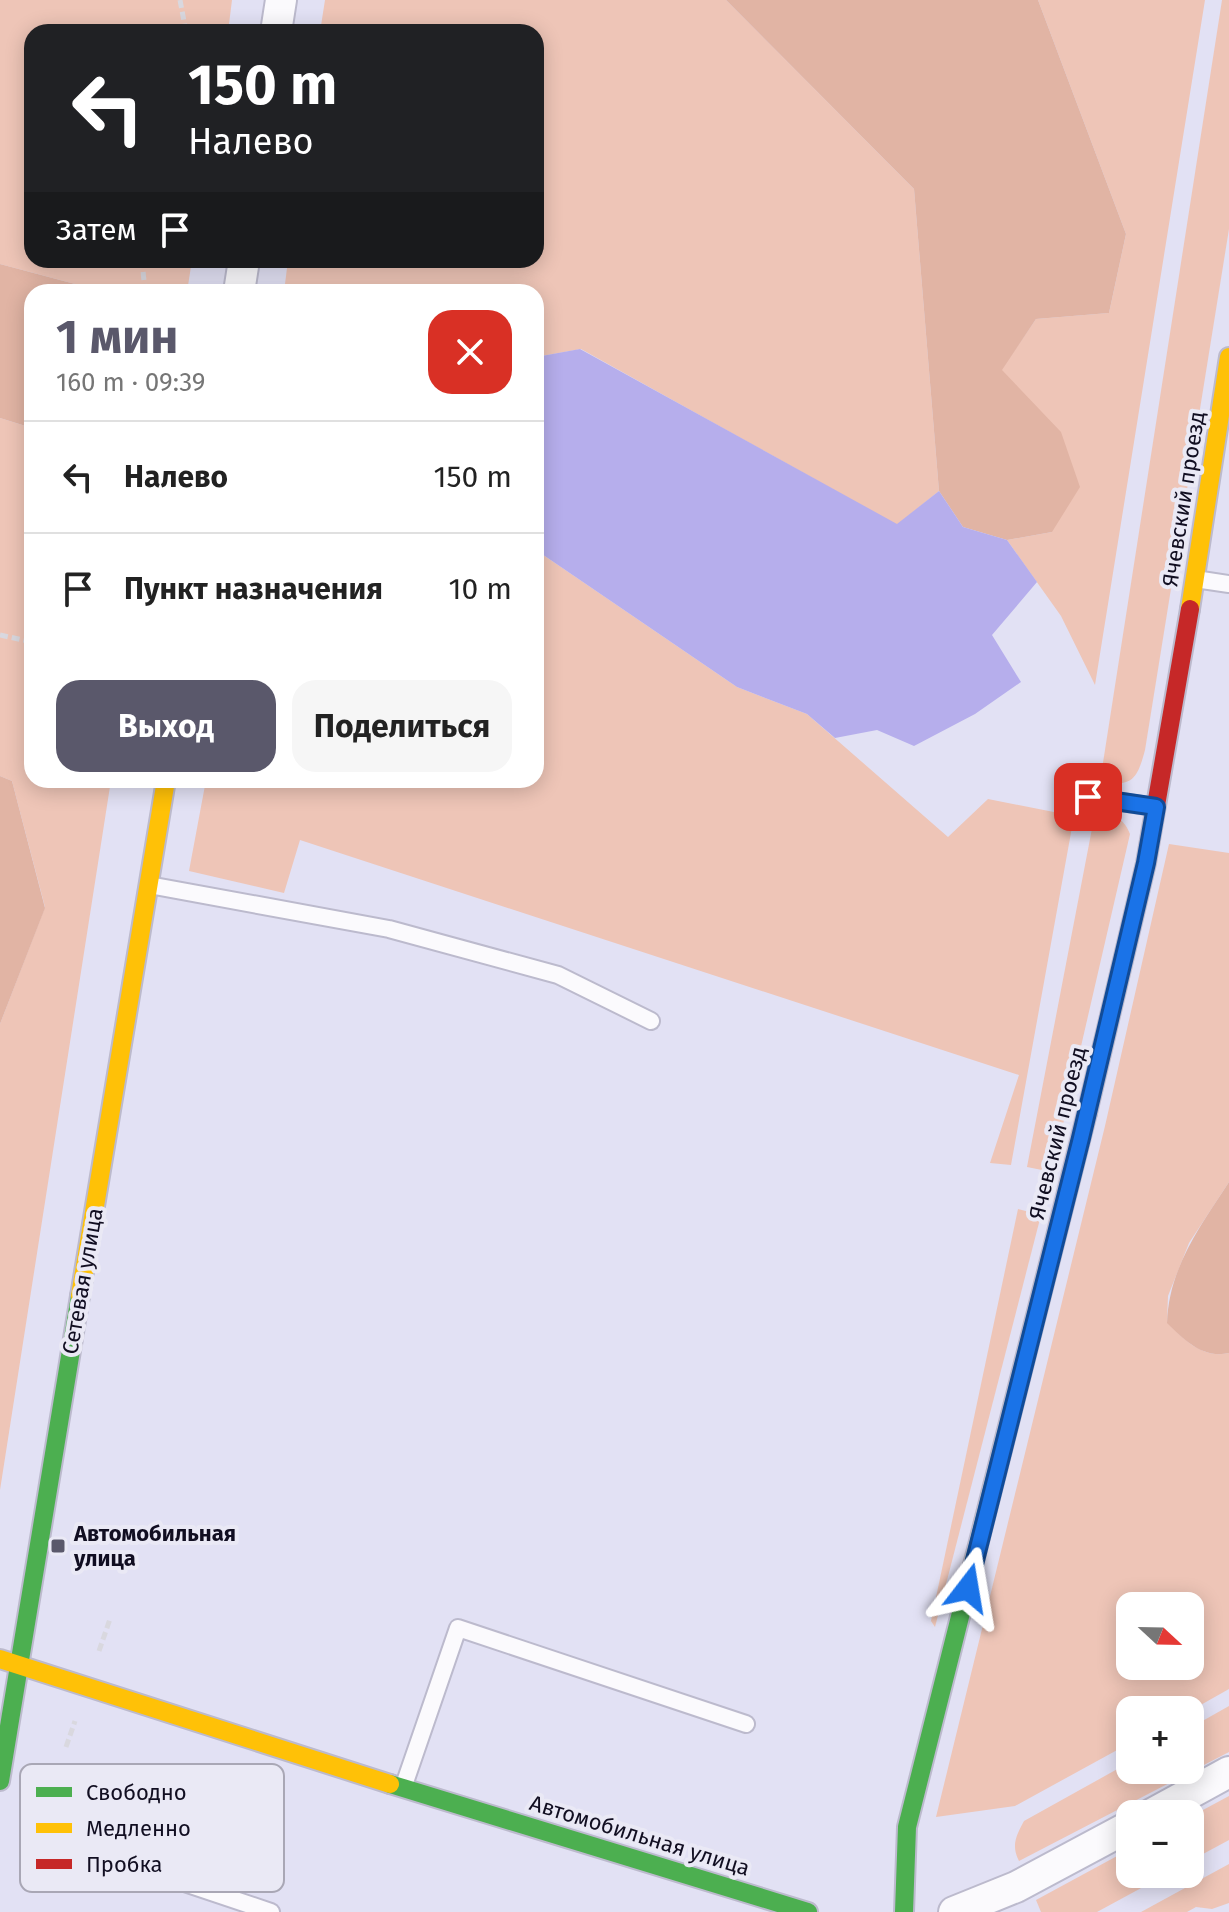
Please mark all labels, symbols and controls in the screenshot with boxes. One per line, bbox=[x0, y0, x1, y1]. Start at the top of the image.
text: 150 m bbox=[188, 52, 337, 119]
icon: left bbox=[56, 56, 160, 160]
text: Налево bbox=[188, 120, 314, 164]
icon: arrive bbox=[153, 208, 197, 252]
text: Затем bbox=[56, 212, 137, 248]
text: 1 мин bbox=[56, 308, 178, 366]
button: close bbox=[428, 310, 512, 394]
text: 160 m · 09:39 bbox=[56, 367, 206, 398]
street label: Ячевский проезд bbox=[1156, 409, 1211, 589]
icon: left bbox=[56, 455, 100, 499]
text: Налево bbox=[124, 459, 228, 495]
text: 150 m bbox=[434, 459, 512, 495]
icon: arrive bbox=[56, 567, 100, 611]
text: Пункт назначения bbox=[124, 571, 383, 607]
text: 10 m bbox=[449, 571, 512, 607]
button: Выход bbox=[56, 680, 276, 772]
button: Поделиться bbox=[292, 680, 512, 772]
pin bbox=[1054, 763, 1122, 831]
icon: arrive bbox=[1066, 775, 1110, 819]
street label: Ячевский проезд bbox=[1023, 1044, 1092, 1222]
street label: Сетевая улица bbox=[56, 1206, 109, 1356]
place label: Автомобильная улица bbox=[73, 1520, 236, 1572]
marker: Автомобильная улица bbox=[49, 1537, 67, 1555]
position arrow bbox=[926, 1546, 1010, 1630]
north arrow bbox=[1116, 1592, 1204, 1680]
map controls bbox=[1116, 1592, 1204, 1888]
button: + bbox=[1116, 1696, 1204, 1784]
legend bbox=[20, 1764, 284, 1892]
text: Свободно bbox=[86, 1779, 187, 1806]
street label: Автомобильная улица bbox=[527, 1789, 753, 1882]
button: − bbox=[1116, 1800, 1204, 1888]
text: Медленно bbox=[86, 1815, 191, 1842]
text: Пробка bbox=[86, 1851, 163, 1878]

